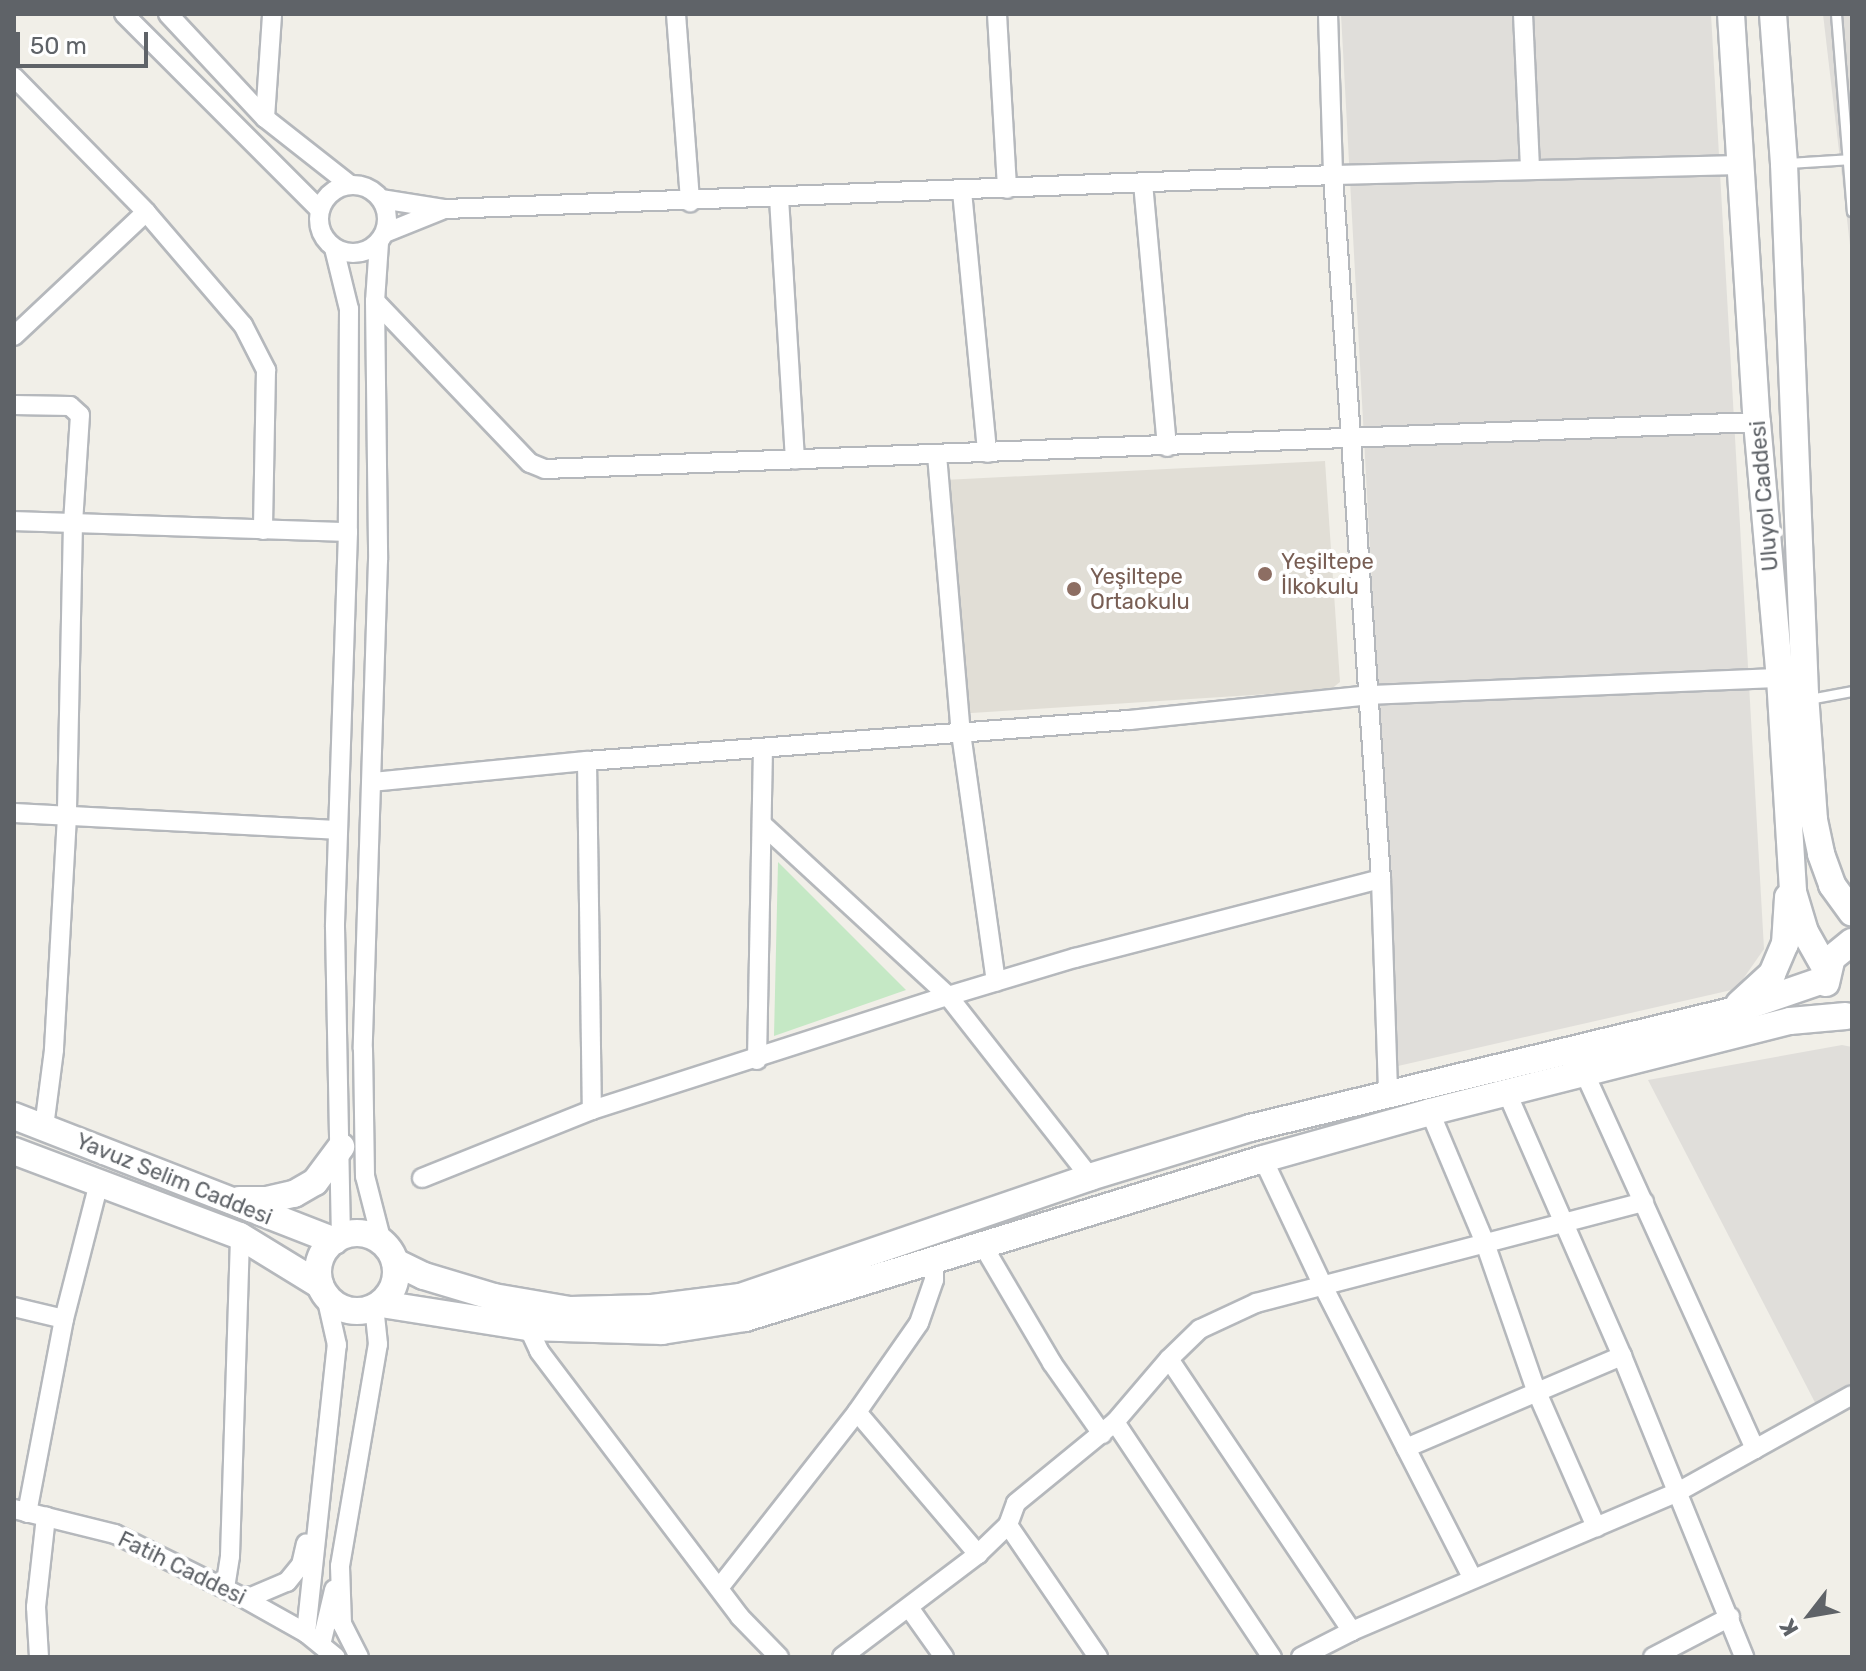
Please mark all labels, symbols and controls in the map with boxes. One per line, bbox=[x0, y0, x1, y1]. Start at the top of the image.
scale bar bbox=[20, 16, 152, 66]
text: 50 m bbox=[30, 32, 87, 60]
street label: Uluyol Caddesi bbox=[1744, 420, 1784, 572]
place label: Yeşiltepe İlkokulu bbox=[1281, 548, 1374, 600]
place label: Yeşiltepe Ortaokulu bbox=[1090, 563, 1190, 614]
marker: Yeşiltepe İlkokulu bbox=[1256, 565, 1274, 583]
marker: Yeşiltepe Ortaokulu bbox=[1065, 580, 1083, 598]
street label: Yavuz Selim Caddesi bbox=[72, 1128, 276, 1230]
street label: Fatih Caddesi bbox=[114, 1526, 250, 1610]
north arrow bbox=[1770, 1575, 1850, 1655]
text: K bbox=[1774, 1614, 1804, 1641]

